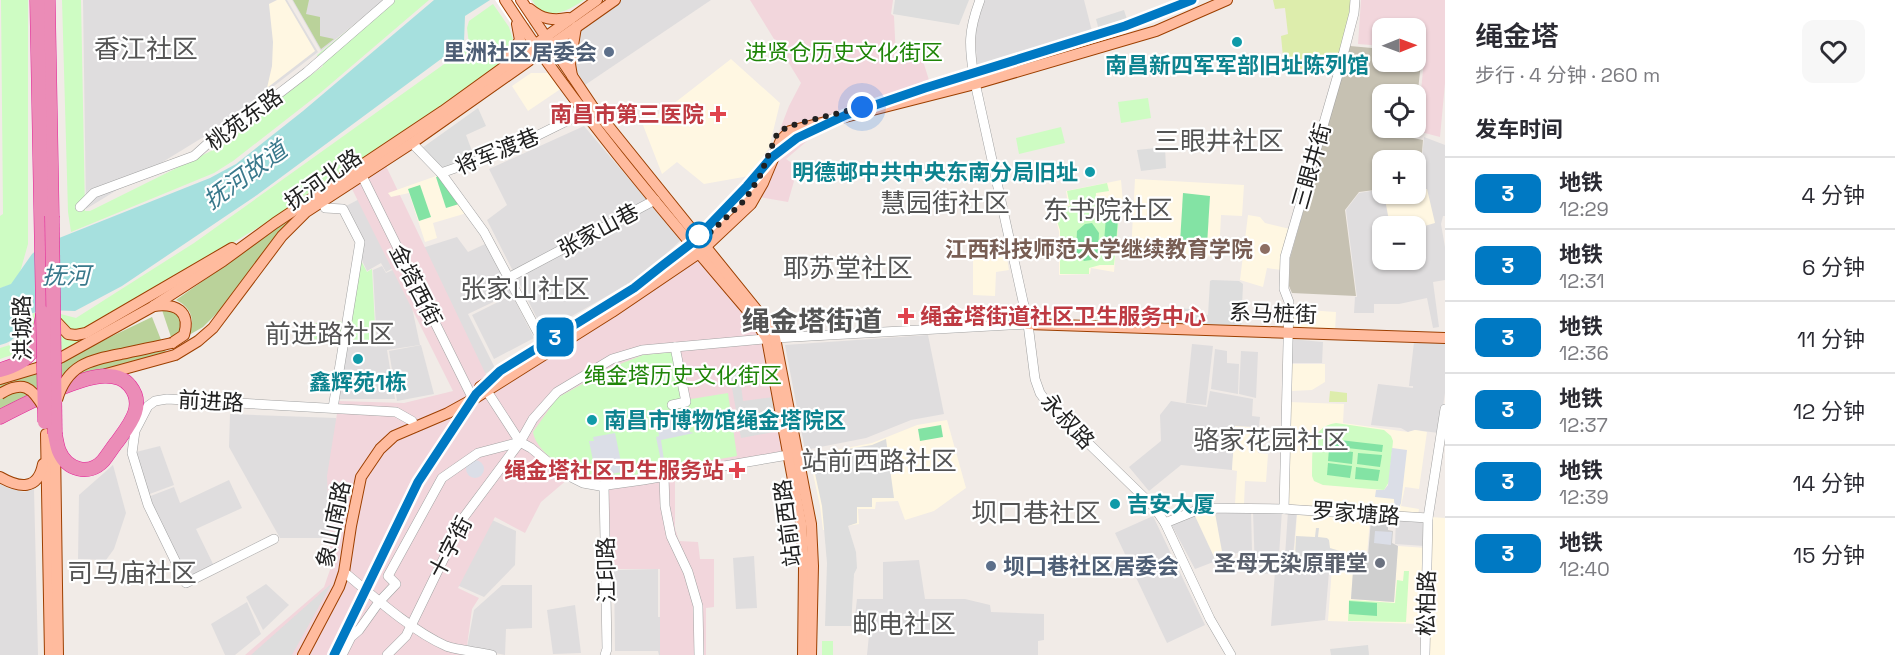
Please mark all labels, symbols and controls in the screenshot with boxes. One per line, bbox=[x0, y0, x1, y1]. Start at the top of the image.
north arrow bbox=[1372, 18, 1426, 72]
map controls bbox=[1372, 18, 1426, 270]
text: 绳金塔 bbox=[1475, 18, 1559, 54]
button: heart bbox=[1802, 20, 1865, 83]
district label: 香江社区 bbox=[94, 32, 198, 66]
marker: 南昌新四军军部旧址陈列馆 bbox=[1230, 35, 1244, 49]
place label: 里洲社区居委会 bbox=[443, 38, 597, 66]
park label: 进贤仓历史文化街区 bbox=[745, 38, 943, 66]
marker: 里洲社区居委会 bbox=[602, 45, 616, 59]
place label: 南昌新四军军部旧址陈列馆 bbox=[1105, 51, 1369, 79]
text: 步行 · 4 分钟 · 260 m bbox=[1475, 62, 1660, 88]
street label: 桃苑东路 bbox=[200, 82, 288, 156]
button: locate bbox=[1372, 84, 1426, 138]
your location bbox=[847, 92, 877, 122]
place label: 南昌市第三医院 bbox=[550, 100, 704, 128]
marker: 南昌市第三医院 bbox=[709, 105, 727, 123]
text: 发车时间 bbox=[1475, 115, 1563, 143]
street label: 三眼井街 bbox=[1285, 120, 1337, 212]
street label: 将军渡巷 bbox=[451, 122, 543, 180]
district label: 三眼井社区 bbox=[1154, 124, 1284, 158]
water label: 抚河故道 bbox=[197, 132, 295, 216]
street label: 抚河北路 bbox=[279, 142, 367, 216]
button: + bbox=[1372, 150, 1426, 204]
place label: 明德邨中共中央东南分局旧址 bbox=[792, 158, 1078, 186]
marker: 明德邨中共中央东南分局旧址 bbox=[1083, 165, 1097, 179]
text: 地铁 bbox=[1559, 168, 1603, 196]
text: 3 bbox=[1502, 180, 1514, 207]
text: 4 分钟 bbox=[1802, 181, 1865, 209]
district label: 慧园街社区 bbox=[880, 186, 1010, 220]
district label: 东书院社区 bbox=[1043, 193, 1173, 227]
text: 12:29 bbox=[1559, 196, 1609, 222]
street label: 张家山巷 bbox=[553, 197, 643, 263]
button: − bbox=[1372, 216, 1426, 270]
unlabelled marker bbox=[686, 222, 712, 248]
place label: 江西科技师范大学继续教育学院 bbox=[945, 235, 1253, 263]
street label: 金塔西街 bbox=[384, 239, 448, 331]
text: 地铁 bbox=[1559, 240, 1603, 268]
marker: 江西科技师范大学继续教育学院 bbox=[1258, 242, 1272, 256]
district label: 耶苏堂社区 bbox=[783, 251, 913, 285]
text: 3 bbox=[1502, 252, 1514, 279]
text: 6 分钟 bbox=[1802, 253, 1865, 281]
water label: 抚河 bbox=[42, 260, 94, 291]
text: 12:31 bbox=[1559, 268, 1605, 294]
district label: 张家山社区 bbox=[460, 272, 590, 306]
street label: 洪城路 bbox=[7, 295, 37, 361]
street label: 系马桩街 bbox=[1229, 297, 1317, 329]
place label: 绳金塔街道社区卫生服务中心 bbox=[920, 302, 1206, 330]
district label: 绳金塔街道 bbox=[742, 303, 882, 339]
marker: 绳金塔街道社区卫生服务中心 bbox=[897, 307, 915, 325]
text: 地铁 bbox=[1559, 312, 1603, 340]
district label: 前进路社区 bbox=[265, 317, 395, 351]
line badge: 3 bbox=[536, 318, 574, 356]
text: 3 bbox=[549, 324, 561, 351]
text: 3 bbox=[1502, 324, 1514, 351]
text: 11 分钟 bbox=[1797, 325, 1865, 353]
text: 12:36 bbox=[1559, 340, 1609, 366]
marker: 鑫辉苑1栋 bbox=[351, 352, 365, 366]
park label: 绳金塔历史文化街区 bbox=[584, 361, 782, 389]
place label: 鑫辉苑1栋 bbox=[309, 368, 407, 396]
text: 地铁 bbox=[1559, 384, 1603, 412]
street label: 前进路 bbox=[177, 385, 245, 417]
street label: 永叔路 bbox=[1035, 387, 1101, 455]
text: 3 bbox=[1502, 396, 1514, 423]
text: 12 分钟 bbox=[1793, 397, 1865, 425]
place label: 南昌市博物馆绳金塔院区 bbox=[604, 406, 846, 434]
text: 12:37 bbox=[1559, 412, 1608, 438]
marker: 南昌市博物馆绳金塔院区 bbox=[585, 413, 599, 427]
district label: 骆家花园社区 bbox=[1193, 423, 1349, 457]
district label: 站前西路社区 bbox=[801, 444, 957, 478]
place label: 绳金塔社区卫生服务站 bbox=[504, 456, 724, 484]
text: 地铁 bbox=[1559, 456, 1603, 484]
marker: 绳金塔社区卫生服务站 bbox=[728, 461, 746, 479]
text: 3 bbox=[1502, 468, 1514, 495]
text: 14 分钟 bbox=[1792, 469, 1865, 497]
street label: 象山南路 bbox=[310, 478, 356, 570]
street label: 站前西路 bbox=[768, 478, 806, 568]
text: 12:39 bbox=[1559, 484, 1609, 510]
place label: 吉安大厦 bbox=[1127, 490, 1215, 518]
district label: 坝口巷社区 bbox=[971, 496, 1101, 530]
street label: 罗家塘路 bbox=[1311, 496, 1401, 530]
marker: 吉安大厦 bbox=[1108, 497, 1122, 511]
street label: 十字街 bbox=[422, 511, 478, 583]
text: 地铁 bbox=[1559, 528, 1603, 556]
street label: 江印路 bbox=[591, 537, 621, 603]
text: 3 bbox=[1502, 540, 1514, 567]
text: 15 分钟 bbox=[1793, 541, 1865, 569]
place label: 圣母无染原罪堂 bbox=[1214, 549, 1368, 577]
place label: 坝口巷社区居委会 bbox=[1003, 552, 1179, 580]
district label: 司马庙社区 bbox=[67, 556, 197, 590]
marker: 圣母无染原罪堂 bbox=[1373, 556, 1387, 570]
text: 12:40 bbox=[1559, 556, 1610, 582]
marker: 坝口巷社区居委会 bbox=[984, 559, 998, 573]
street label: 松柏路 bbox=[1411, 570, 1441, 636]
district label: 邮电社区 bbox=[852, 607, 956, 641]

